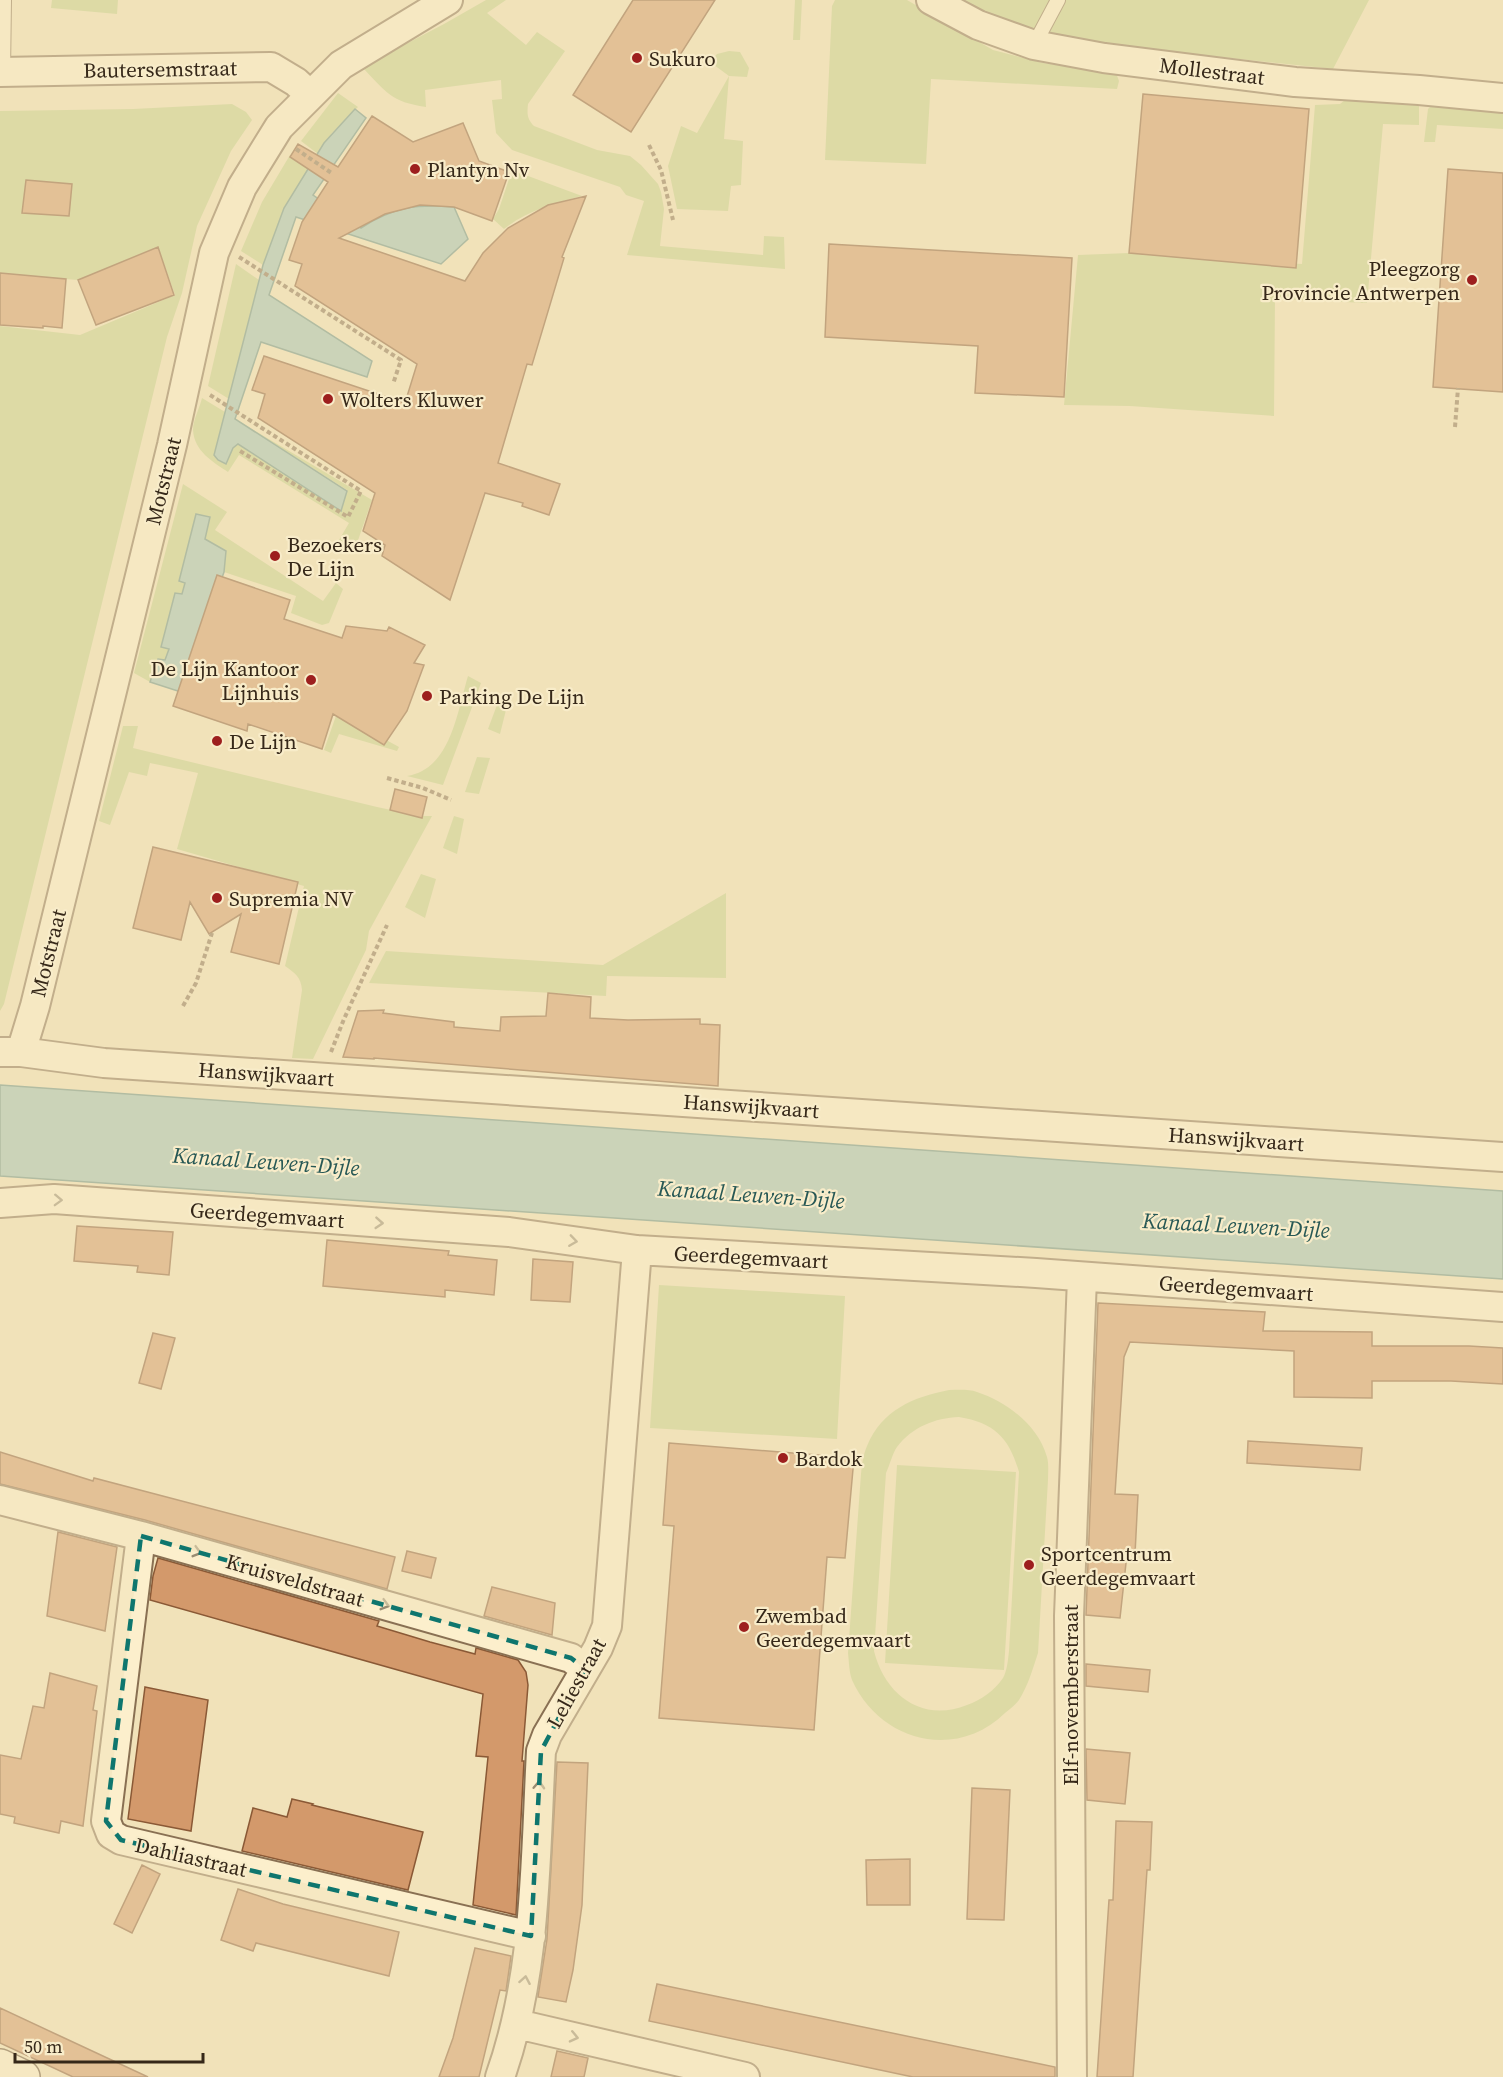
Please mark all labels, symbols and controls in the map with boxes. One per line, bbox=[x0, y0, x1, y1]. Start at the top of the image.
place label: Sukuro bbox=[649, 44, 716, 73]
street label: Mollestraat bbox=[1158, 50, 1266, 92]
marker: Sukuro bbox=[630, 51, 644, 65]
street label: Bautersemstraat bbox=[83, 53, 237, 85]
place label: Plantyn Nv bbox=[427, 155, 530, 184]
marker: Plantyn Nv bbox=[408, 162, 422, 176]
place label: Pleegzorg Provincie Antwerpen bbox=[1261, 254, 1460, 307]
marker: Pleegzorg Provincie Antwerpen bbox=[1465, 273, 1479, 287]
place label: Wolters Kluwer bbox=[340, 385, 484, 414]
marker: Wolters Kluwer bbox=[321, 392, 335, 406]
street label: Motstraat bbox=[138, 434, 188, 528]
place label: Bezoekers De Lijn bbox=[287, 530, 382, 583]
marker: Bezoekers De Lijn bbox=[268, 549, 282, 563]
place label: De Lijn Kantoor Lijnhuis bbox=[151, 654, 299, 707]
marker: De Lijn Kantoor Lijnhuis bbox=[304, 673, 318, 687]
place label: Parking De Lijn bbox=[439, 682, 585, 711]
marker: Parking De Lijn bbox=[420, 689, 434, 703]
place label: De Lijn bbox=[229, 727, 297, 756]
marker: De Lijn bbox=[210, 734, 224, 748]
place label: Supremia NV bbox=[229, 884, 354, 913]
marker: Supremia NV bbox=[210, 891, 224, 905]
street label: Motstraat bbox=[23, 906, 73, 1000]
street label: Hanswijkvaart bbox=[197, 1055, 335, 1093]
street label: Hanswijkvaart bbox=[682, 1087, 820, 1125]
street label: Hanswijkvaart bbox=[1167, 1120, 1305, 1158]
water label: Kanaal Leuven-Dijle bbox=[171, 1139, 361, 1182]
water label: Kanaal Leuven-Dijle bbox=[656, 1172, 846, 1215]
one-way arrow bbox=[54, 1194, 63, 1206]
street label: Geerdegemvaart bbox=[189, 1195, 345, 1235]
water label: Kanaal Leuven-Dijle bbox=[1141, 1205, 1330, 1245]
one-way arrow bbox=[374, 1216, 383, 1229]
one-way arrow bbox=[568, 1235, 577, 1247]
street label: Geerdegemvaart bbox=[673, 1238, 829, 1276]
street label: Geerdegemvaart bbox=[1158, 1268, 1314, 1308]
place label: Bardok bbox=[795, 1444, 863, 1473]
marker: Bardok bbox=[776, 1451, 790, 1465]
place label: Sportcentrum Geerdegemvaart bbox=[1041, 1539, 1196, 1592]
one-way arrow bbox=[191, 1545, 202, 1557]
street label: Kruisveldstraat bbox=[223, 1546, 367, 1614]
marker: Sportcentrum Geerdegemvaart bbox=[1022, 1558, 1036, 1572]
one-way arrow bbox=[380, 1598, 390, 1611]
place label: Zwembad Geerdegemvaart bbox=[756, 1601, 911, 1654]
street label: Elf-novemberstraat bbox=[1056, 1604, 1085, 1786]
marker: Zwembad Geerdegemvaart bbox=[737, 1620, 751, 1634]
street label: Leliestraat bbox=[539, 1633, 613, 1733]
one-way arrow bbox=[533, 1781, 546, 1790]
street label: Dahliastraat bbox=[132, 1830, 250, 1884]
one-way arrow bbox=[518, 1975, 530, 1984]
scale bar bbox=[15, 2026, 202, 2064]
one-way arrow bbox=[568, 2030, 578, 2043]
text: 50 m bbox=[24, 2034, 62, 2059]

